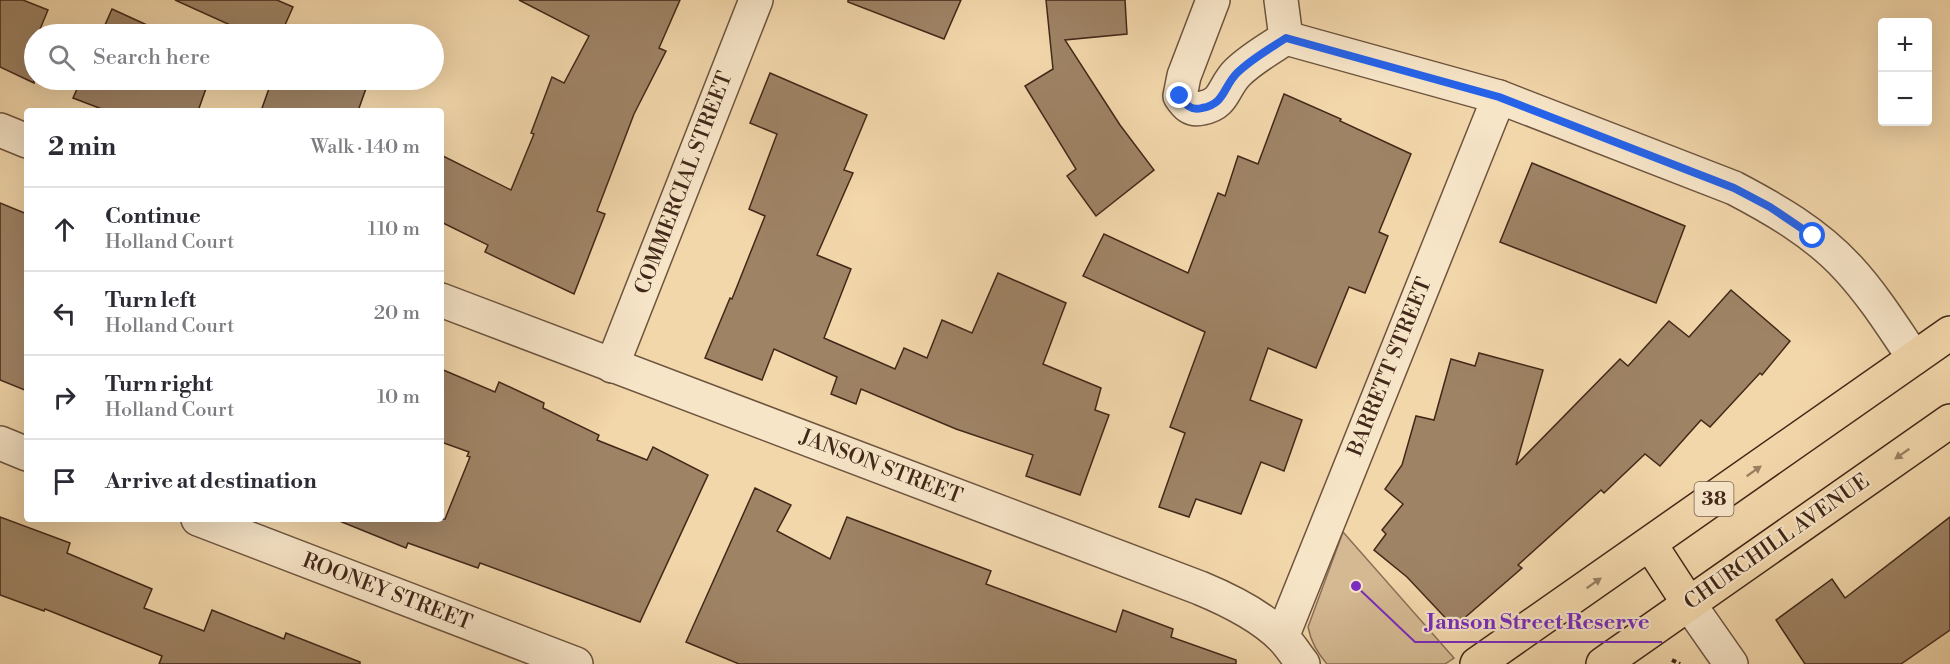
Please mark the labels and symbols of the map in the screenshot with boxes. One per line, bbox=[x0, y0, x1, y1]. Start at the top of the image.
street label: COMMERCIAL STREET bbox=[630, 68, 739, 298]
route end bbox=[1166, 82, 1192, 108]
route start bbox=[1799, 222, 1825, 248]
street label: BARRETT STREET bbox=[1342, 274, 1438, 461]
street label: JANSON STREET bbox=[795, 424, 966, 510]
one-way arrow bbox=[1894, 448, 1910, 459]
one-way arrow bbox=[1746, 466, 1762, 477]
street label: CHURCHILL AVENUE bbox=[1679, 468, 1875, 616]
road number: 38 bbox=[1694, 482, 1734, 516]
street label: ROONEY STREET bbox=[298, 548, 476, 636]
one-way arrow bbox=[1586, 577, 1602, 589]
callout: Janson Street Reserve bbox=[1415, 602, 1662, 642]
text: Janson Street Reserve bbox=[1423, 609, 1650, 636]

